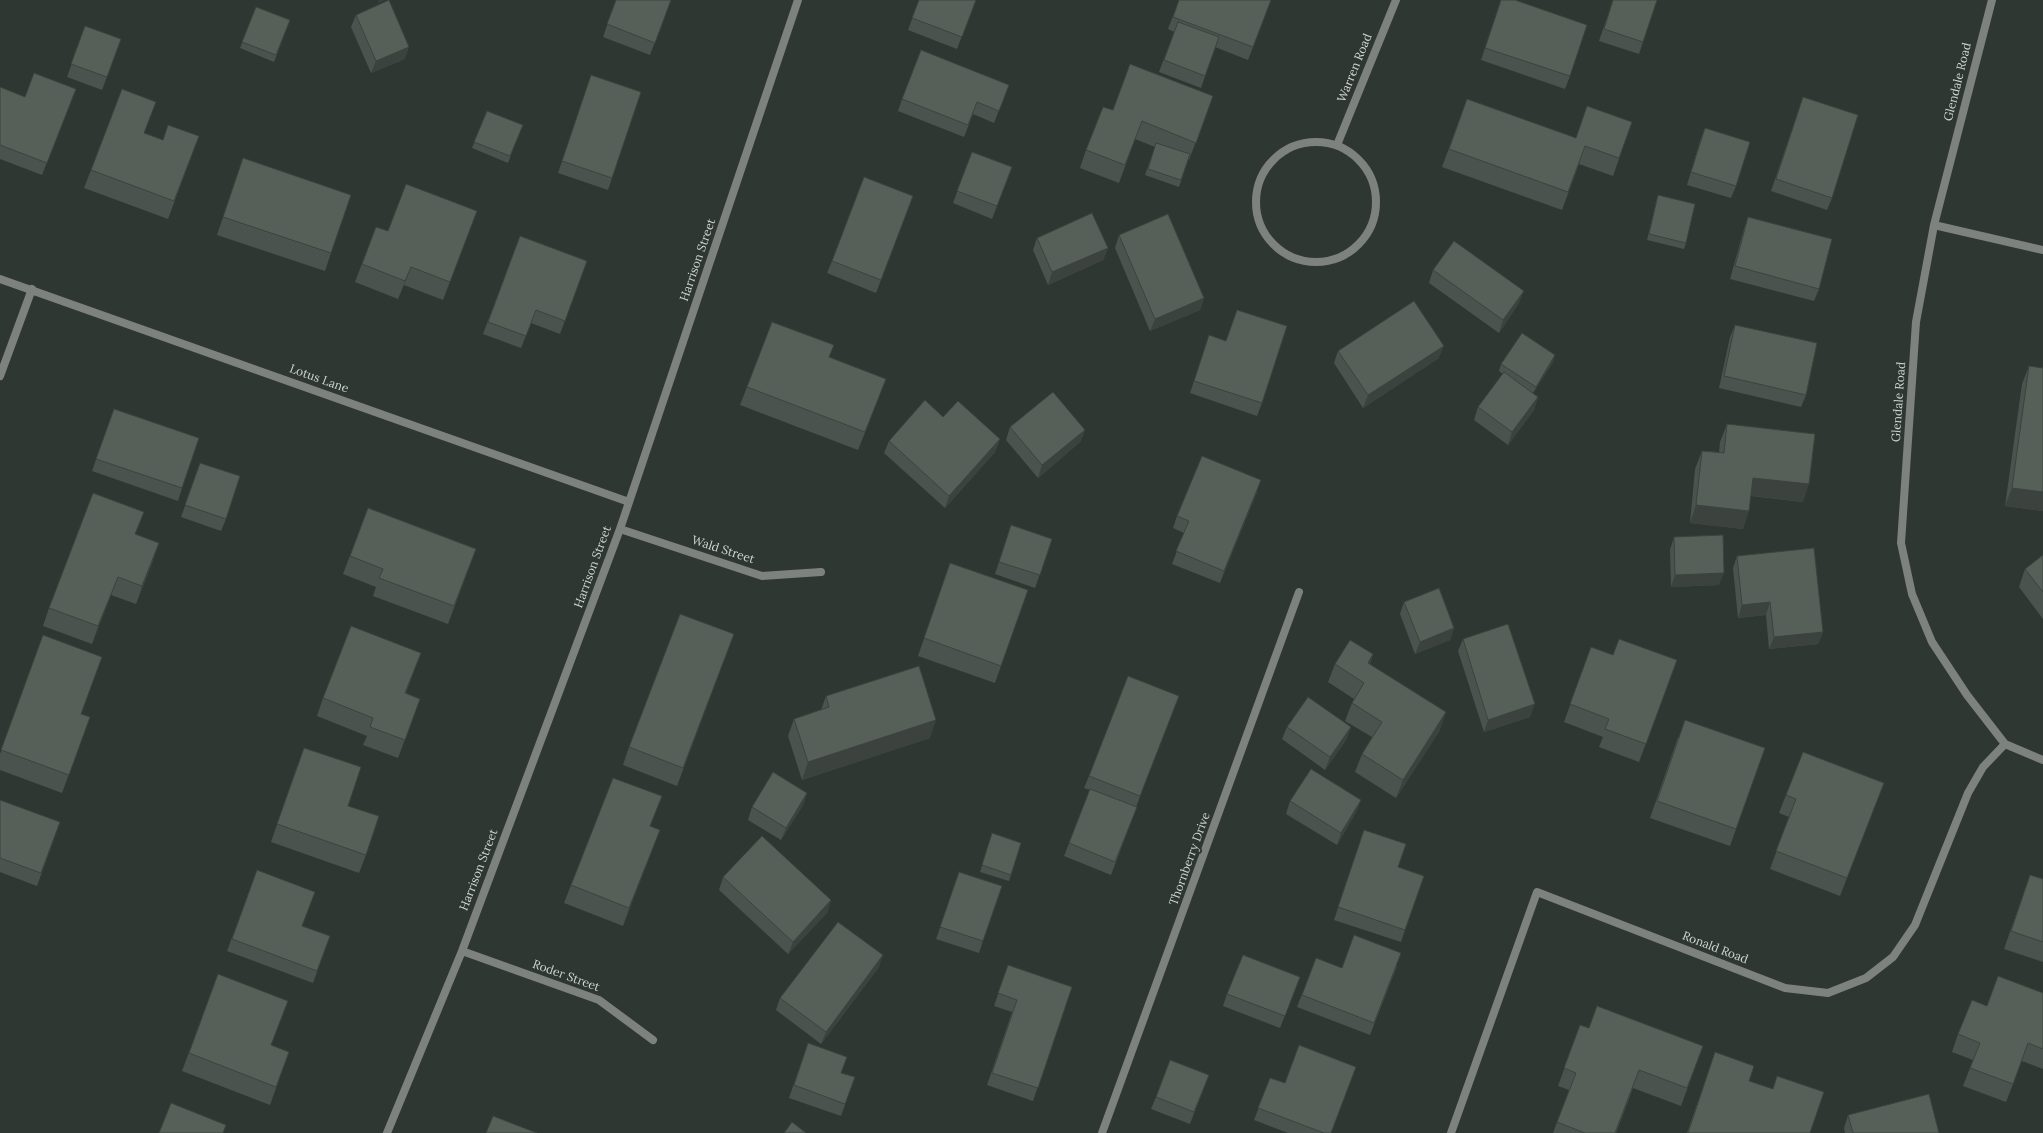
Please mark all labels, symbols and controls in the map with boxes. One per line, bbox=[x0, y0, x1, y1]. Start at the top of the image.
street label: Warren Road bbox=[1335, 32, 1375, 104]
street label: Glendale Road bbox=[1941, 41, 1975, 123]
street label: Harrison Street bbox=[677, 217, 719, 303]
street label: Glendale Road bbox=[1889, 361, 1909, 443]
street label: Lotus Lane bbox=[288, 362, 350, 396]
street label: Harrison Street bbox=[571, 524, 615, 610]
street label: Wald Street bbox=[690, 533, 756, 567]
street label: Thornberry Drive bbox=[1166, 811, 1214, 907]
street label: Harrison Street bbox=[457, 827, 501, 913]
street label: Ronald Road bbox=[1680, 929, 1750, 967]
street label: Roder Street bbox=[530, 957, 602, 995]

